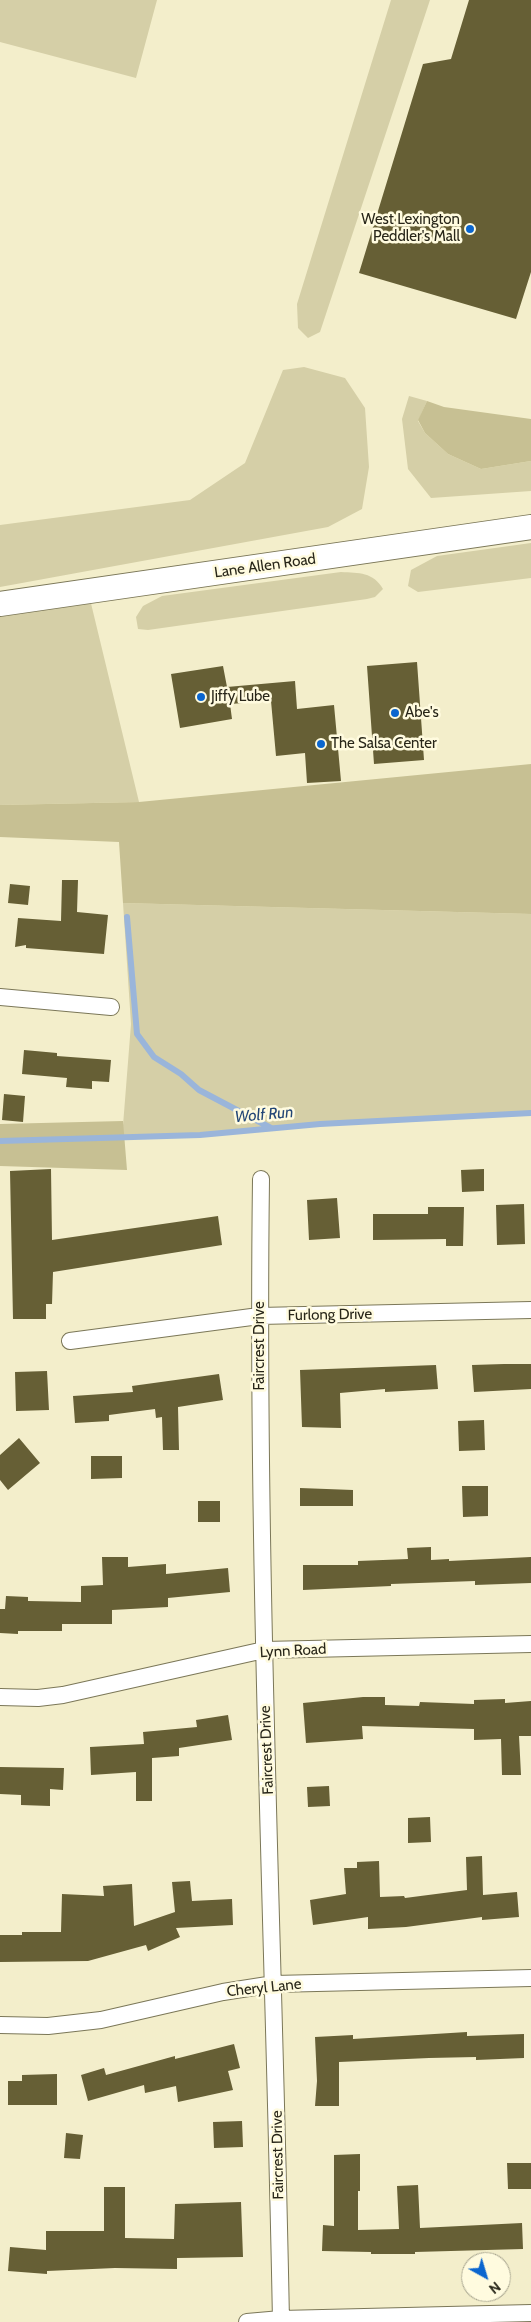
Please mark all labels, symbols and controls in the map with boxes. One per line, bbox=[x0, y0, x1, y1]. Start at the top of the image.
place label: West Lexington Peddler's Mall bbox=[361, 211, 460, 246]
marker: West Lexington Peddler's Mall bbox=[464, 223, 476, 235]
street label: Lane Allen Road bbox=[213, 550, 317, 582]
place label: Jiffy Lube bbox=[211, 688, 270, 706]
marker: Jiffy Lube bbox=[195, 691, 207, 703]
place label: Abe's bbox=[405, 704, 439, 722]
marker: Abe's bbox=[389, 707, 401, 719]
place label: The Salsa Center bbox=[331, 735, 437, 753]
marker: The Salsa Center bbox=[315, 738, 327, 750]
water label: Wolf Run bbox=[234, 1103, 294, 1127]
street label: Faircrest Drive bbox=[251, 1301, 269, 1391]
street label: Furlong Drive bbox=[288, 1305, 372, 1325]
street label: Lynn Road bbox=[259, 1640, 327, 1662]
street label: Faircrest Drive bbox=[256, 1705, 278, 1795]
street label: Cheryl Lane bbox=[226, 1975, 302, 2001]
street label: Faircrest Drive bbox=[268, 2110, 288, 2200]
north arrow bbox=[461, 2252, 511, 2302]
text: N bbox=[485, 2278, 504, 2298]

